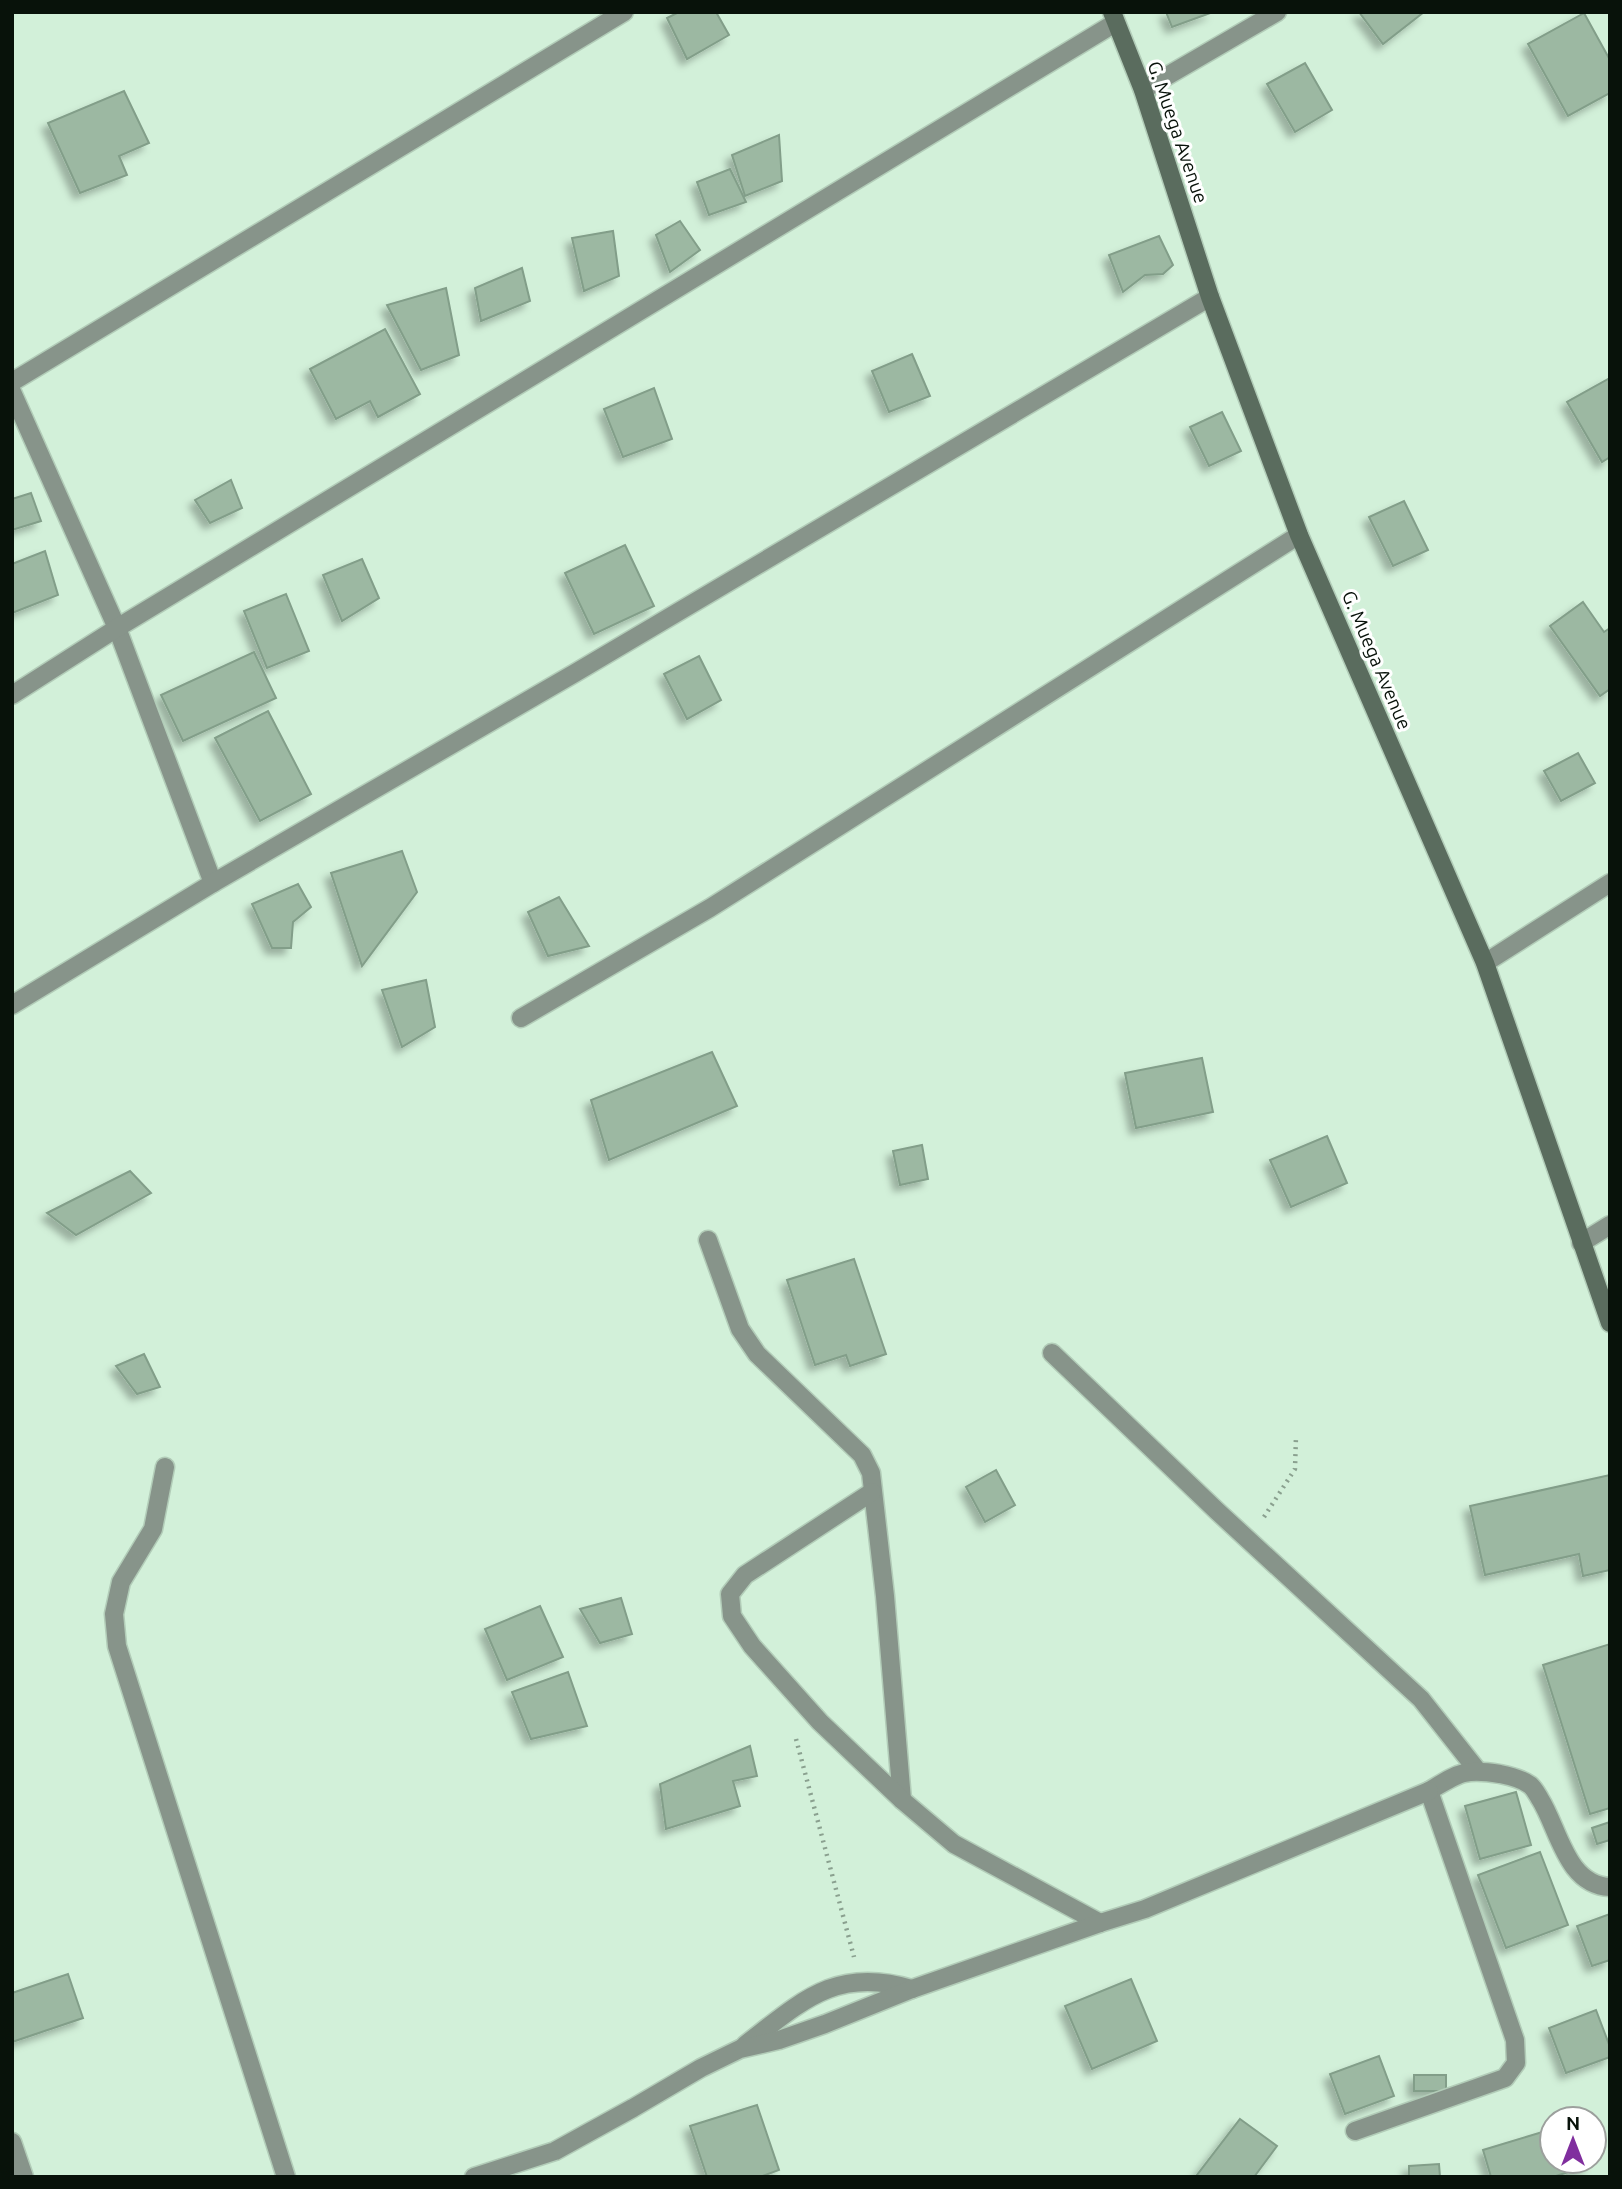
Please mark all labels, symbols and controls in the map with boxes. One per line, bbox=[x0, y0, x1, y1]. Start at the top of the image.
street label: G. Muega Avenue bbox=[1143, 58, 1213, 206]
street label: G. Muega Avenue bbox=[1338, 587, 1416, 733]
north arrow bbox=[1538, 2105, 1608, 2175]
text: N bbox=[1566, 2112, 1580, 2134]

